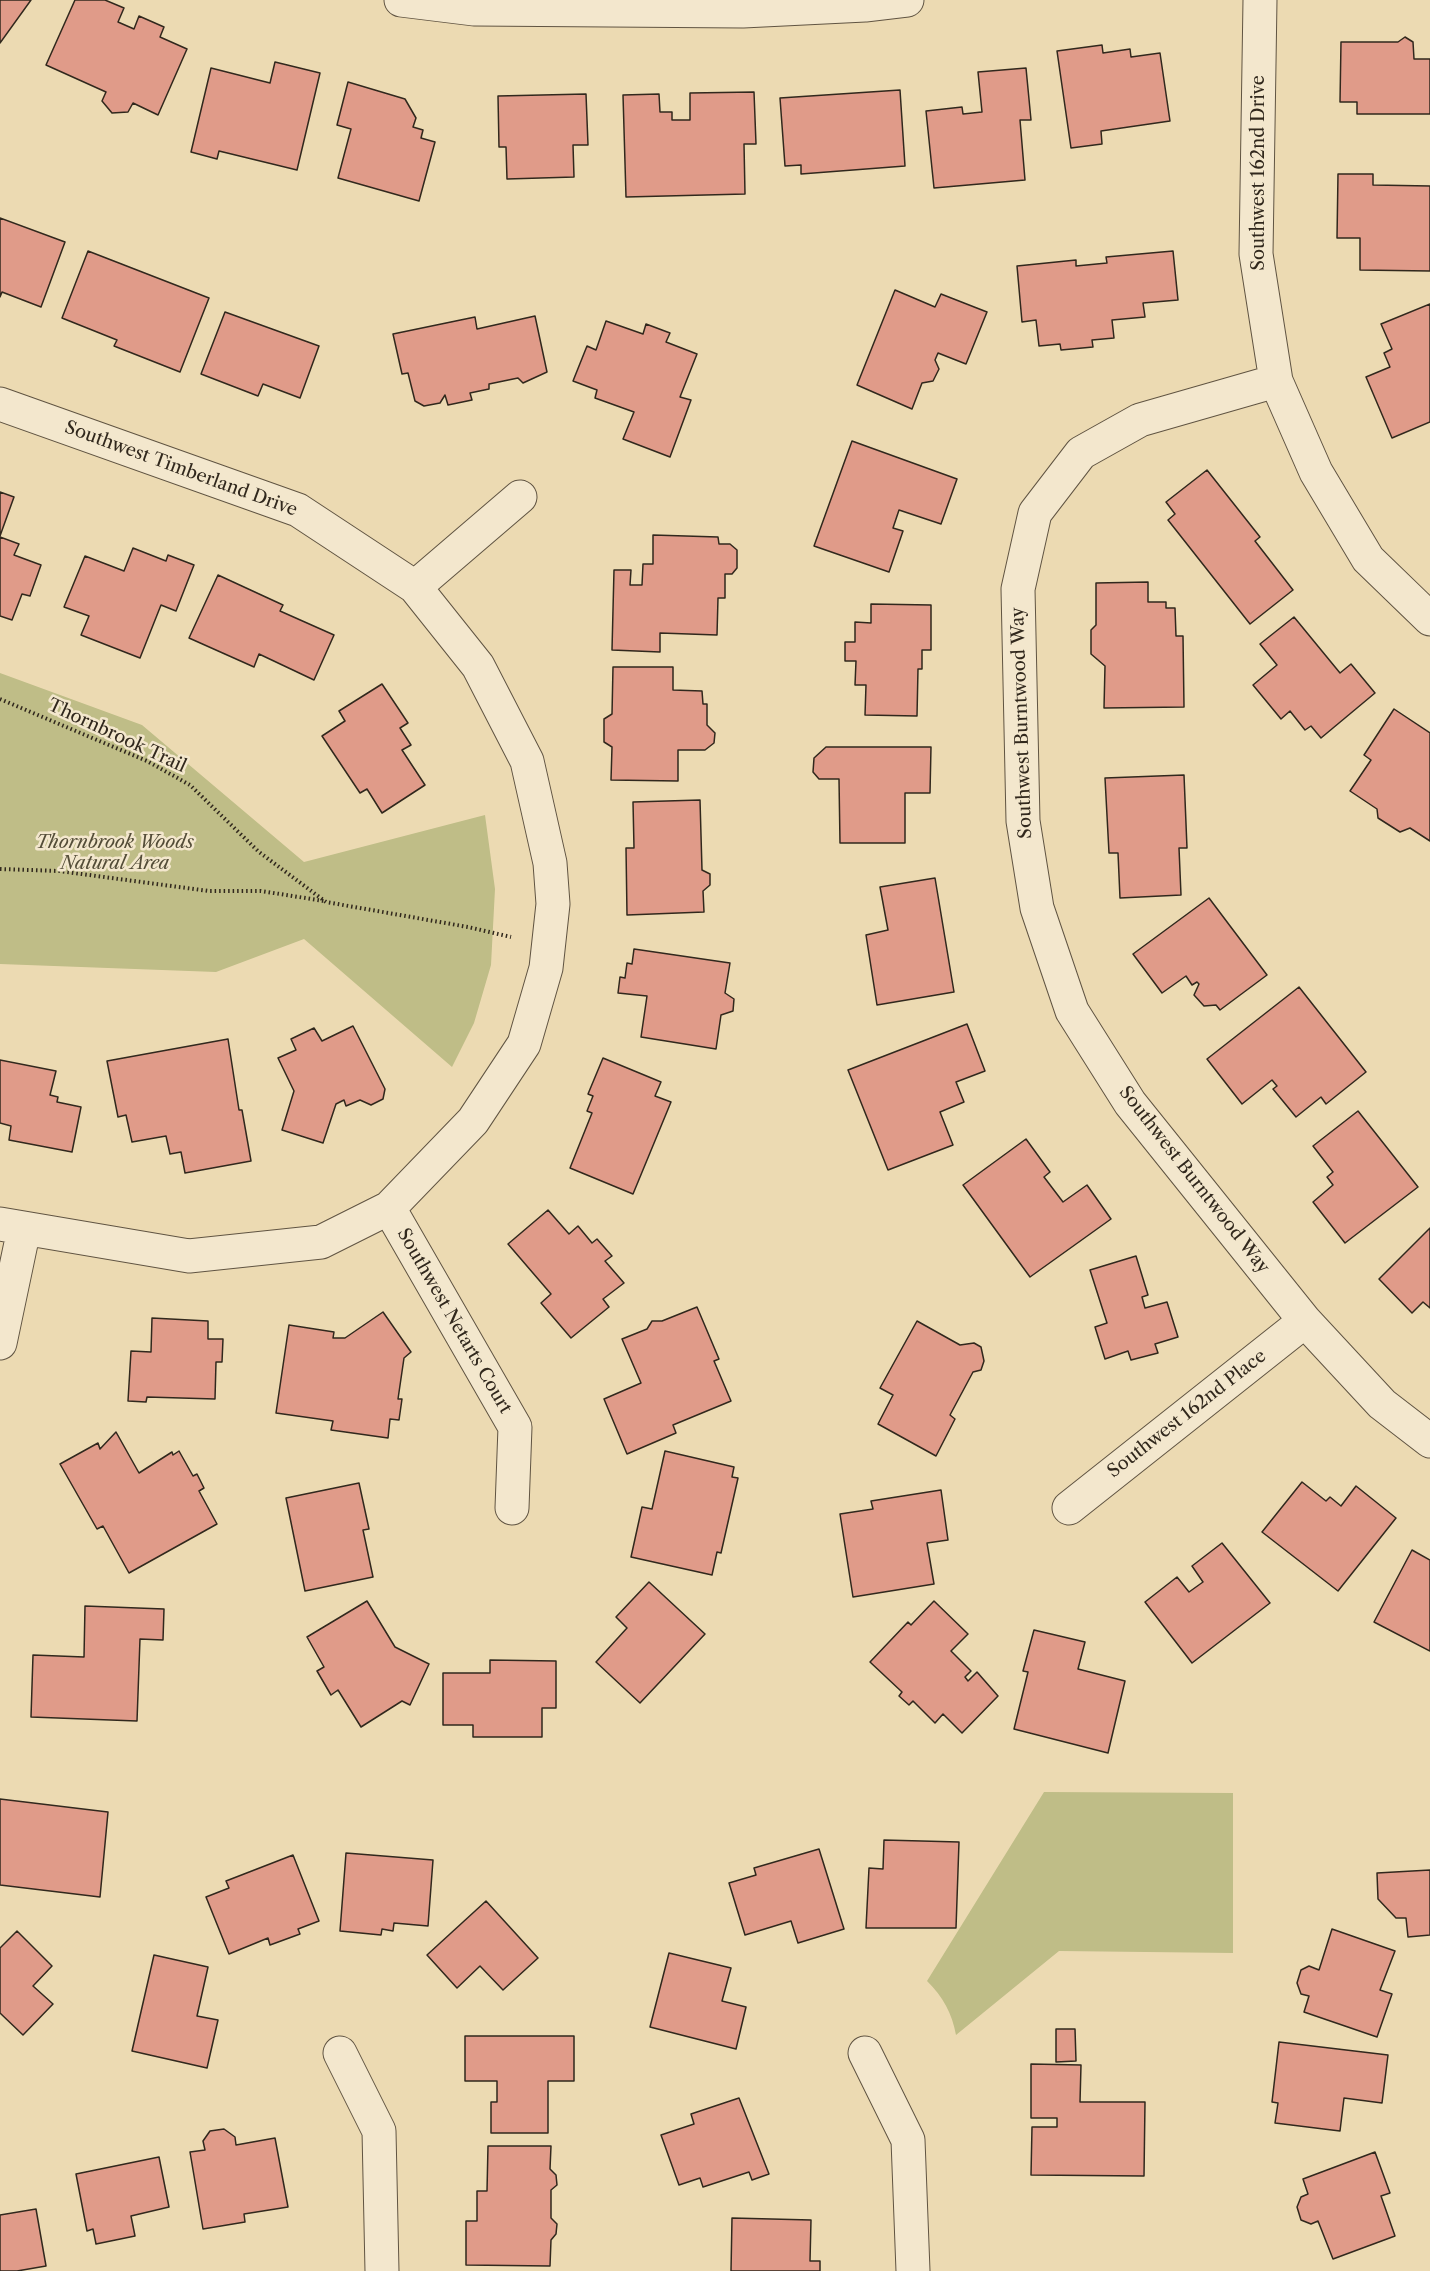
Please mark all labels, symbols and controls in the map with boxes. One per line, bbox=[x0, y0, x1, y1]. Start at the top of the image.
street label: Southwest 162nd Drive bbox=[1248, 75, 1270, 271]
street label: Southwest Timberland Drive bbox=[62, 417, 300, 521]
street label: Southwest Burntwood Way bbox=[1007, 607, 1037, 839]
street label: Thornbrook Trail bbox=[44, 694, 190, 778]
park label: Thornbrook Woods Natural Area bbox=[36, 832, 194, 874]
street label: Southwest Burntwood Way bbox=[1114, 1082, 1274, 1278]
street label: Southwest Netarts Court bbox=[392, 1225, 516, 1417]
street label: Southwest 162nd Place bbox=[1103, 1345, 1271, 1483]

